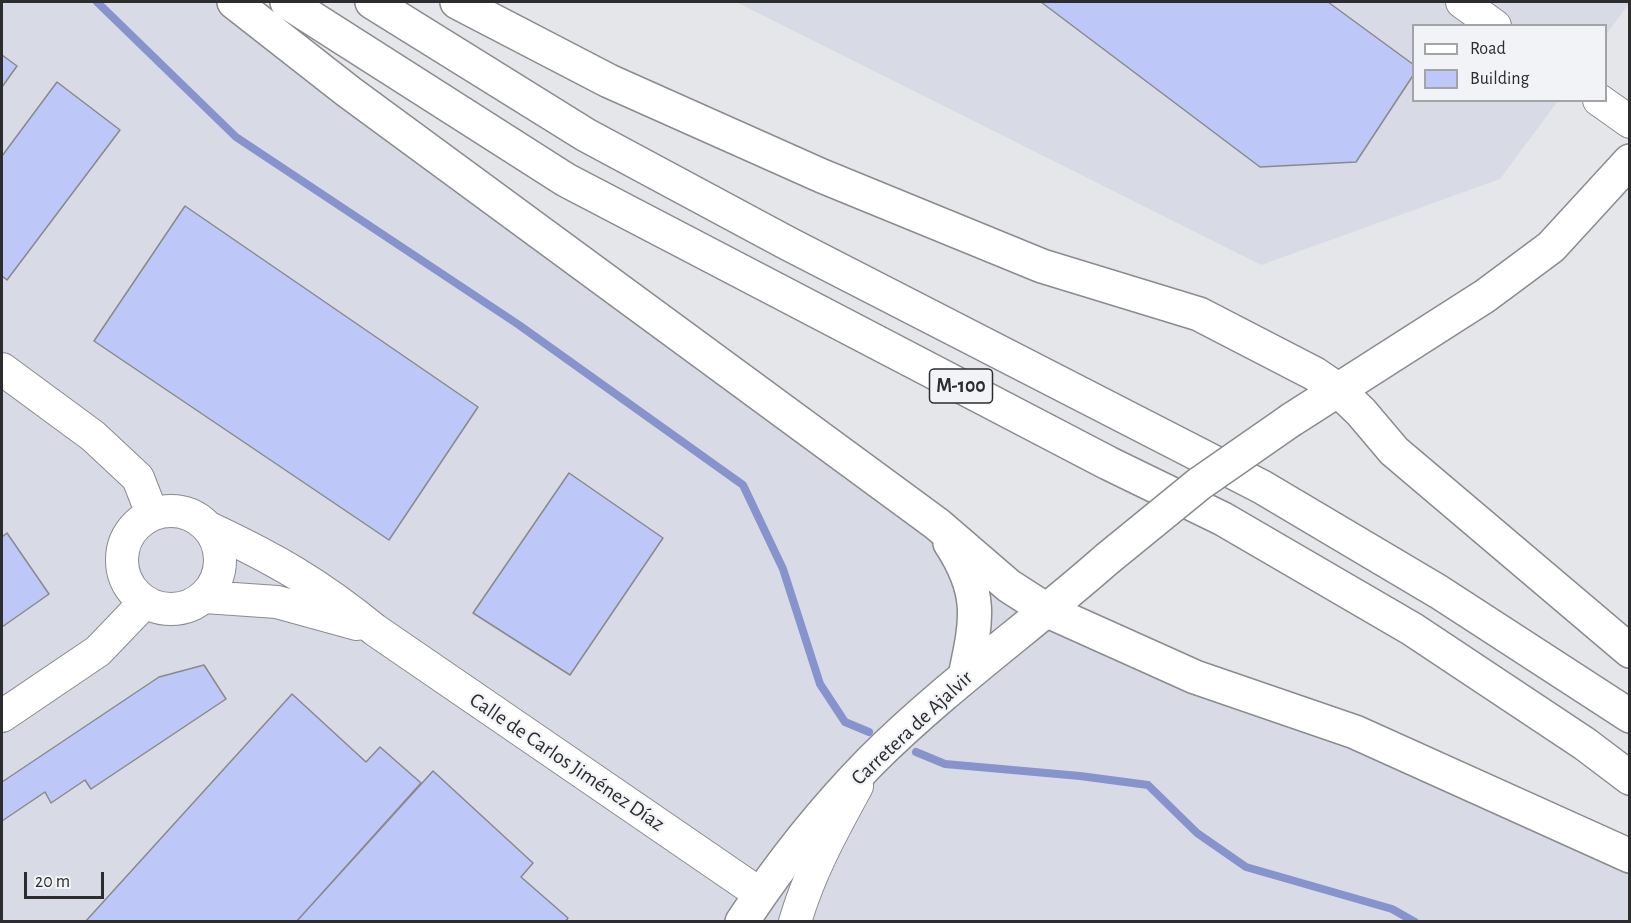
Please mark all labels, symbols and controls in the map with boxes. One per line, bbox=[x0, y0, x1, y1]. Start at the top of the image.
legend bbox=[1412, 24, 1607, 102]
text: Road bbox=[1470, 40, 1506, 58]
text: Building bbox=[1470, 70, 1529, 88]
road number: M-100 bbox=[930, 369, 992, 403]
street label: Carretera de Ajalvir bbox=[846, 665, 978, 791]
street label: Calle de Carlos Jiménez Díaz bbox=[465, 687, 669, 837]
scale bar bbox=[27, 860, 106, 898]
text: 20 m bbox=[35, 873, 70, 891]

